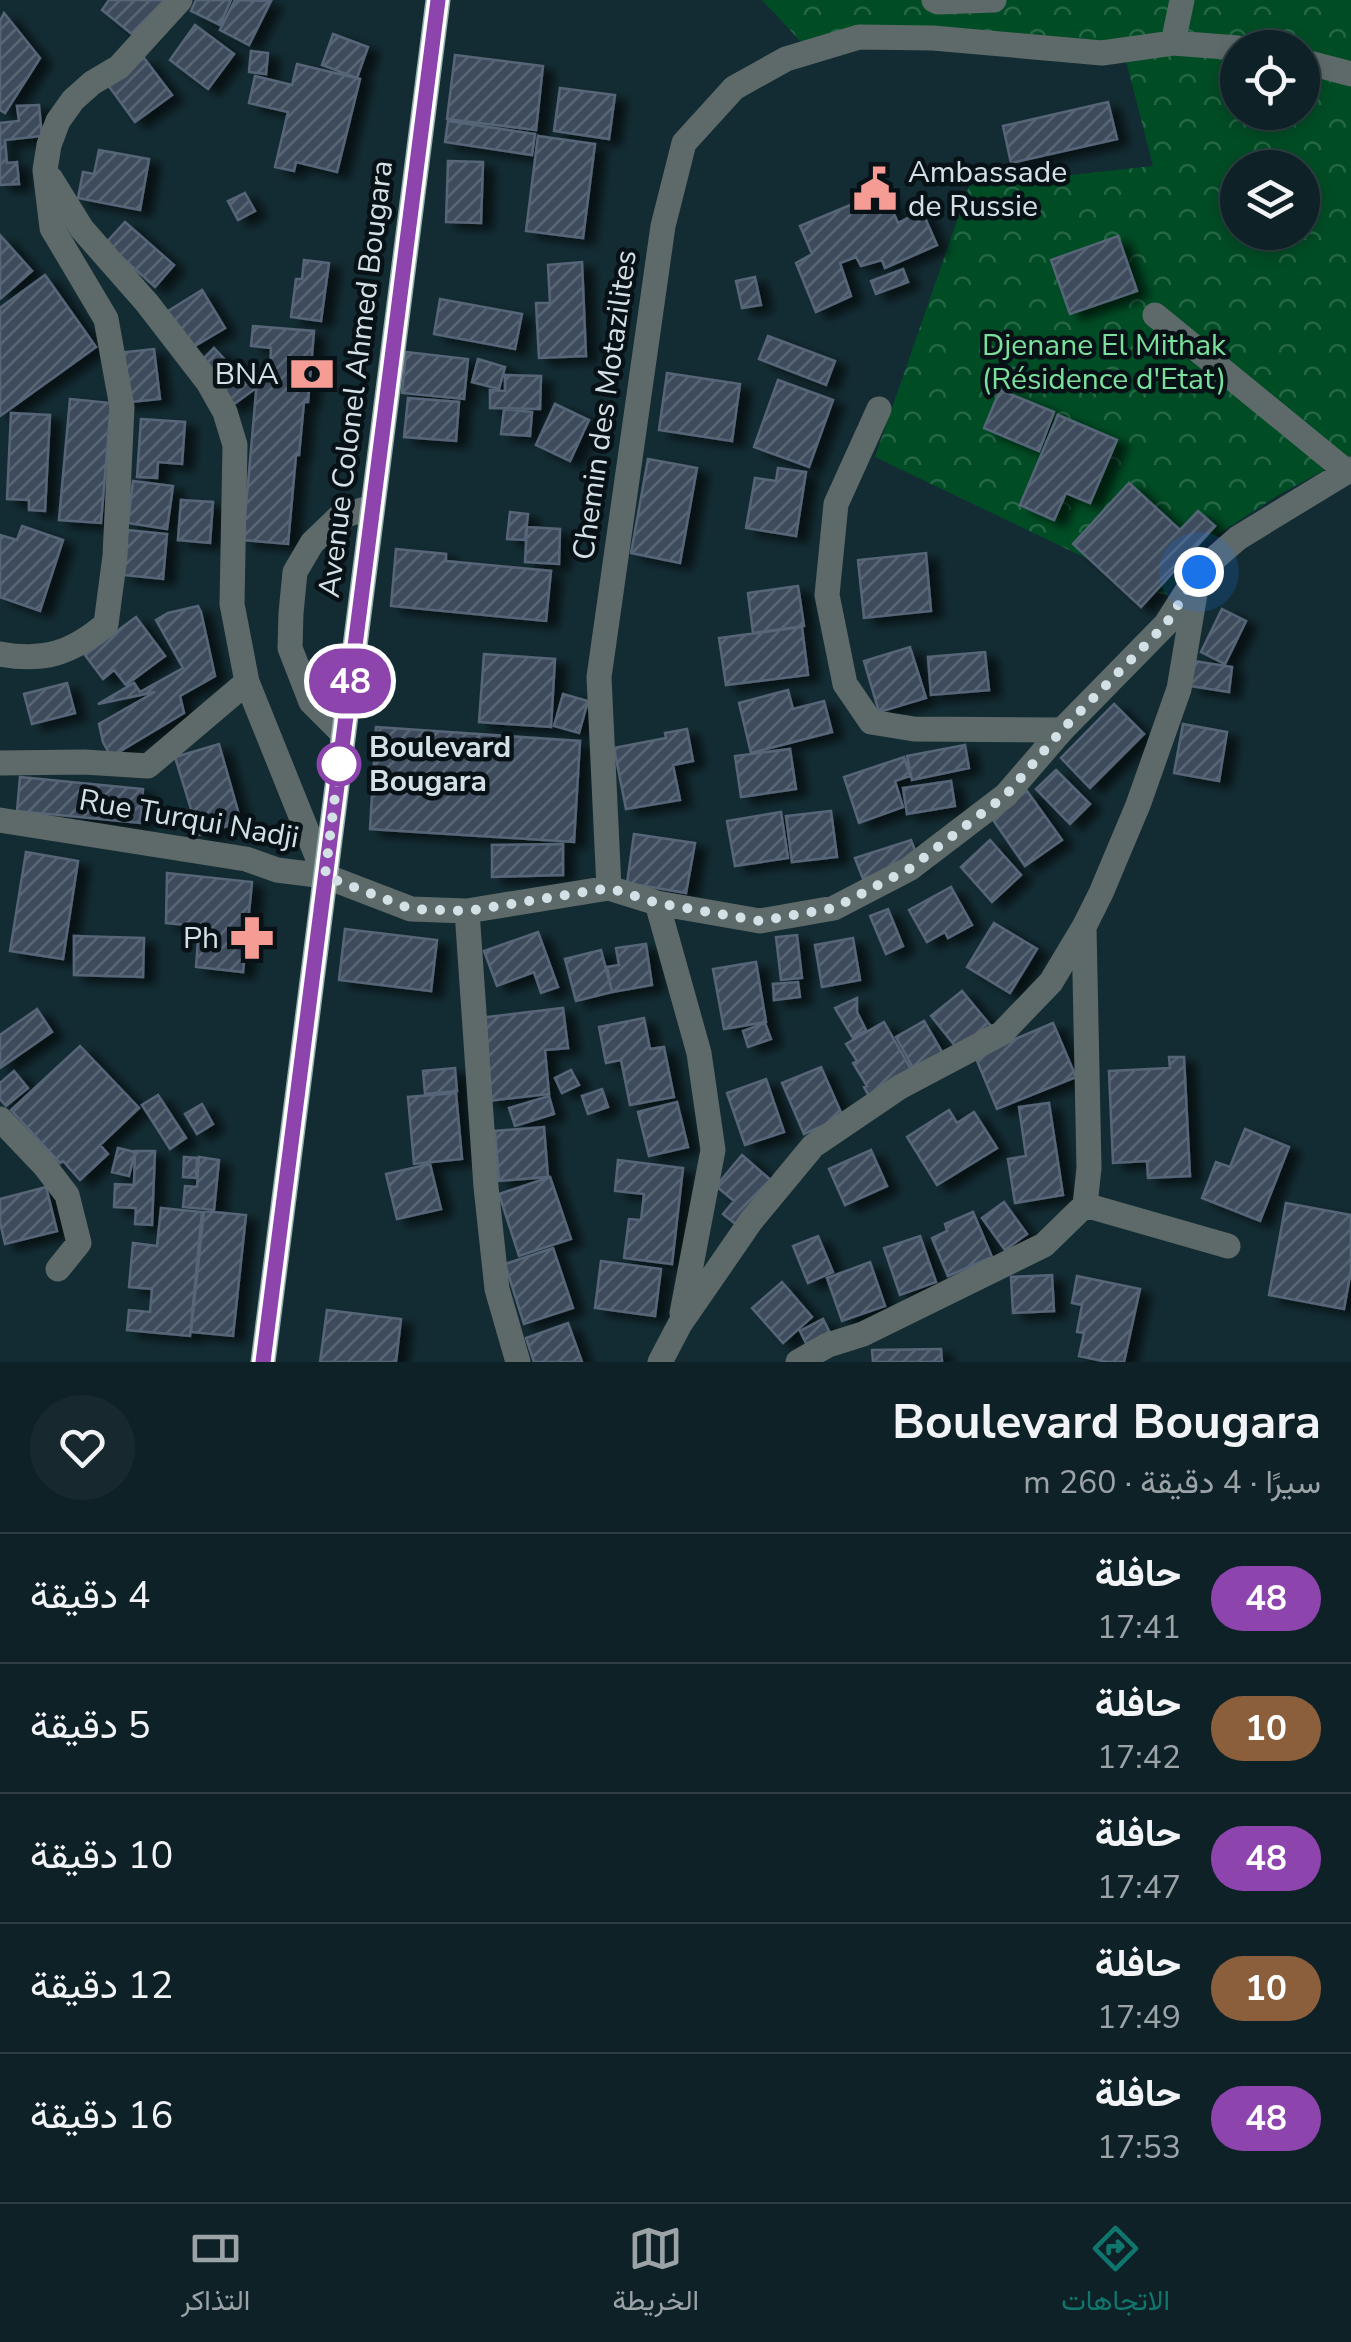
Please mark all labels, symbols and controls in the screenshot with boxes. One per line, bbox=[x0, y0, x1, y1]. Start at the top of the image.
map controls bbox=[1220, 30, 1320, 250]
button: locate bbox=[1220, 30, 1320, 130]
button: layers bbox=[1220, 150, 1320, 250]
place label: Ambassade de Russie bbox=[908, 152, 1067, 227]
street label: Avenue Colonel Ahmed Bougara bbox=[309, 158, 403, 600]
public building icon: Ambassade de Russie bbox=[851, 165, 899, 213]
street label: Chemin des Motazilites bbox=[563, 248, 647, 562]
park label: Djenane El Mithak (Résidence d'Etat) bbox=[982, 325, 1227, 400]
bank icon: BNA bbox=[288, 350, 336, 398]
place label: BNA bbox=[215, 354, 279, 395]
your location bbox=[1174, 547, 1224, 597]
line badge: 48 bbox=[305, 648, 395, 714]
text: 48 bbox=[329, 658, 371, 705]
place label: Boulevard Bougara bbox=[369, 727, 511, 802]
marker: Boulevard Bougara bbox=[318, 743, 360, 785]
street label: Rue Turqui Nadji bbox=[76, 779, 302, 859]
pharmacy icon: Ph bbox=[228, 914, 276, 962]
place label: Ph bbox=[183, 918, 219, 959]
text: Boulevard Bougara bbox=[892, 1389, 1321, 1455]
button: heart bbox=[30, 1395, 135, 1500]
text: سيرًا · 4 دقيقة · 260 m bbox=[1023, 1461, 1321, 1504]
text: حافلة bbox=[1095, 1548, 1181, 1599]
text: 4 دقيقة bbox=[30, 1570, 151, 1621]
text: 48 bbox=[1245, 1575, 1287, 1622]
text: 17:41 bbox=[1097, 1606, 1181, 1649]
text: حافلة bbox=[1095, 1678, 1181, 1729]
text: 5 دقيقة bbox=[30, 1700, 151, 1751]
text: 10 bbox=[1245, 1705, 1287, 1752]
text: 17:42 bbox=[1097, 1736, 1181, 1779]
text: حافلة bbox=[1095, 1808, 1181, 1859]
text: 10 دقيقة bbox=[30, 1830, 173, 1881]
text: 48 bbox=[1245, 1835, 1287, 1882]
text: 17:47 bbox=[1097, 1866, 1181, 1909]
text: حافلة bbox=[1095, 1938, 1181, 1989]
text: 12 دقيقة bbox=[30, 1960, 173, 2011]
text: 10 bbox=[1245, 1965, 1287, 2012]
text: 17:49 bbox=[1097, 1996, 1181, 2039]
text: حافلة bbox=[1095, 2068, 1181, 2119]
text: 16 دقيقة bbox=[30, 2090, 173, 2141]
text: 48 bbox=[1245, 2095, 1287, 2142]
text: 17:53 bbox=[1097, 2126, 1181, 2169]
tab: التذاكر bbox=[181, 2221, 250, 2325]
tab: الخريطة bbox=[612, 2221, 699, 2325]
tab: الاتجاهات bbox=[1061, 2221, 1170, 2325]

